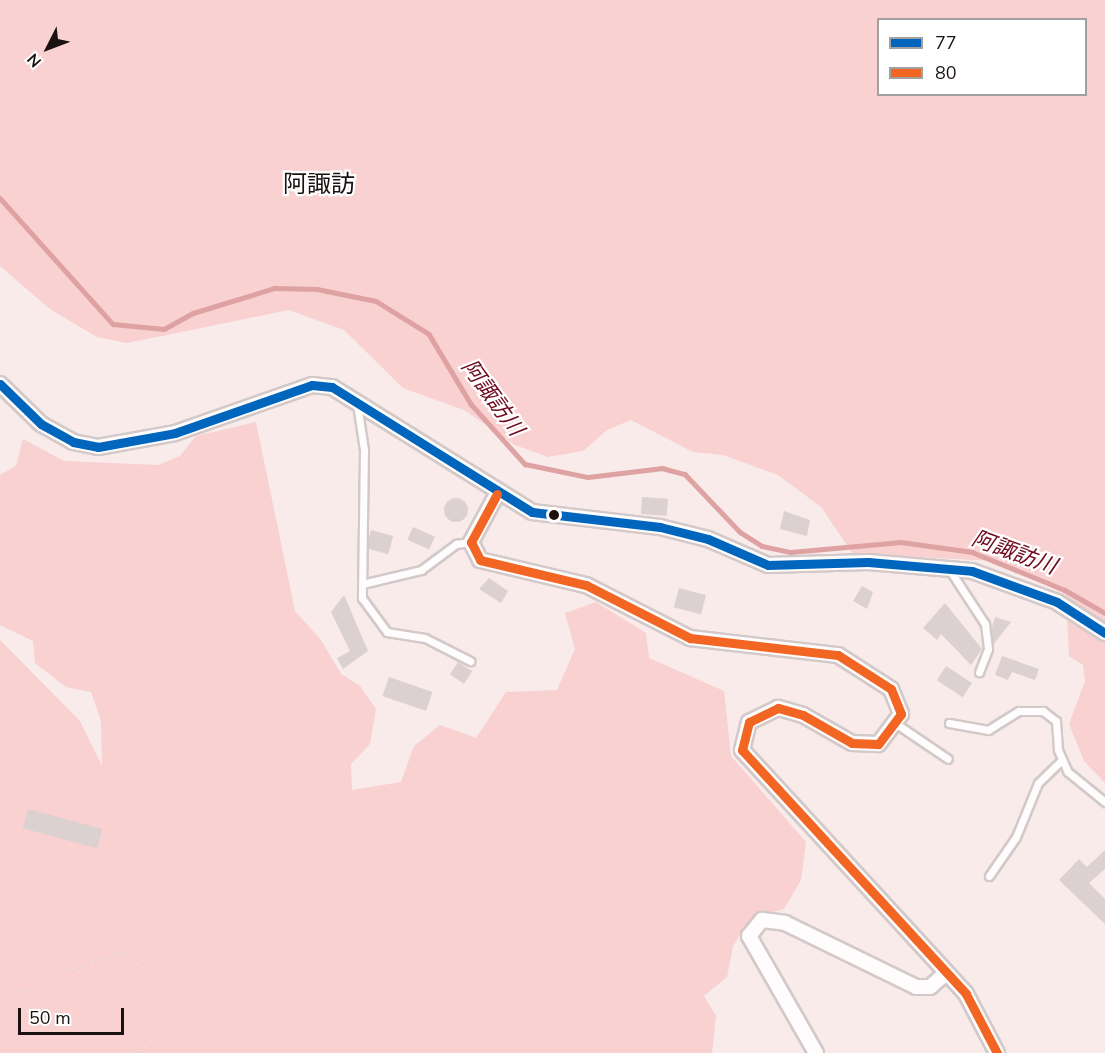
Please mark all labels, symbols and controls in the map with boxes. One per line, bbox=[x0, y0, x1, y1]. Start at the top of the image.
north arrow bbox=[18, 18, 78, 78]
legend bbox=[877, 18, 1087, 96]
text: 77 bbox=[935, 31, 957, 55]
text: N bbox=[22, 48, 47, 72]
text: 80 bbox=[935, 61, 957, 85]
district label: 阿諏訪 bbox=[283, 171, 355, 199]
water label: 阿諏訪川 bbox=[455, 355, 529, 441]
unlabelled marker bbox=[548, 509, 560, 521]
water label: 阿諏訪川 bbox=[968, 526, 1060, 580]
scale bar bbox=[21, 996, 128, 1034]
text: 50 m bbox=[29, 1006, 71, 1030]

